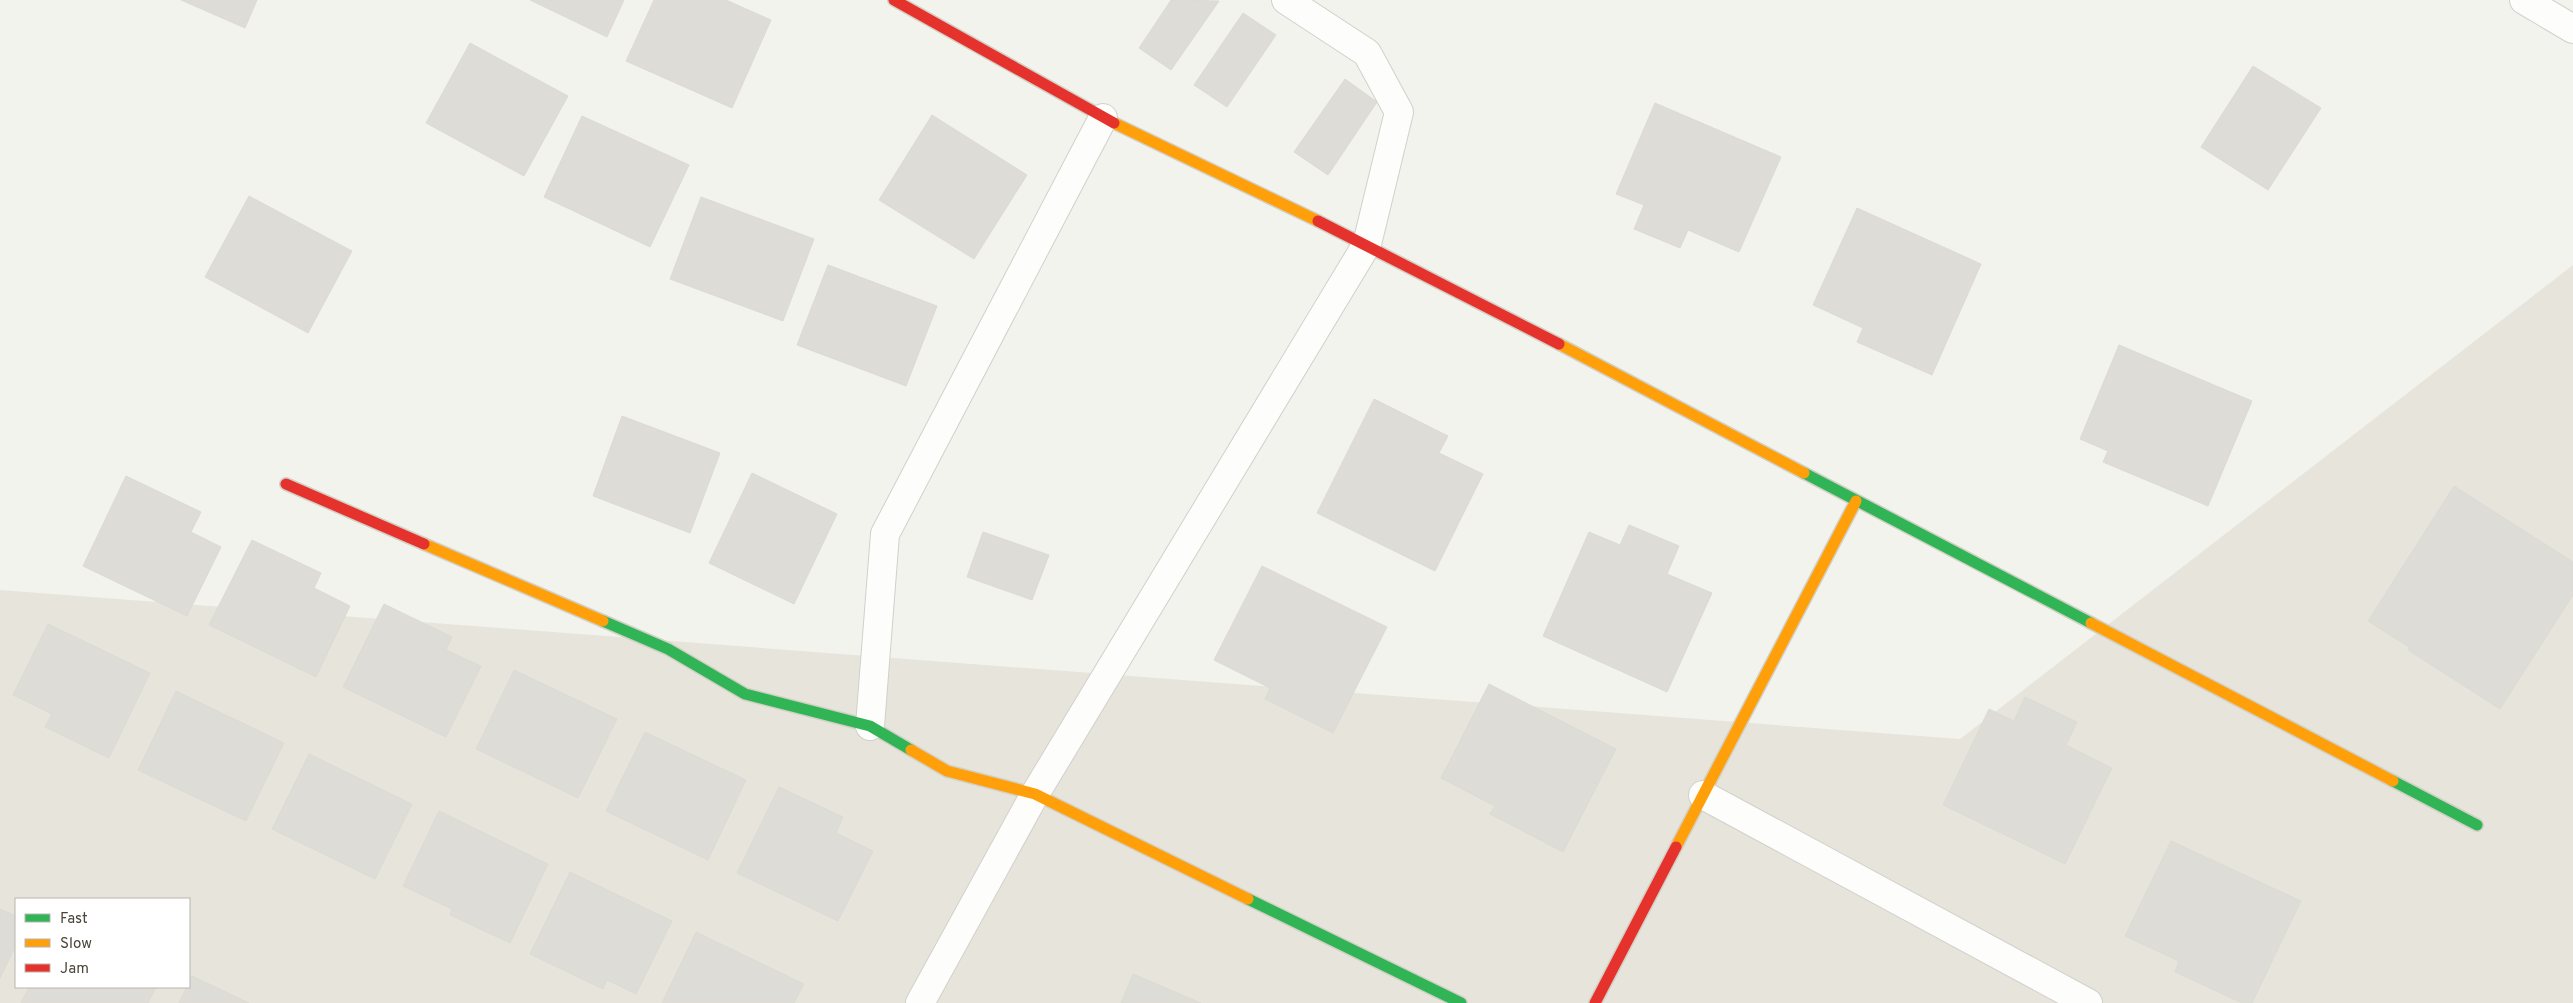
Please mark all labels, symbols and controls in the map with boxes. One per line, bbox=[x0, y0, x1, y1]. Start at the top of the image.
legend bbox=[15, 898, 190, 988]
text: Fast bbox=[60, 910, 88, 929]
text: Slow bbox=[60, 935, 92, 954]
text: Jam bbox=[60, 960, 89, 979]

